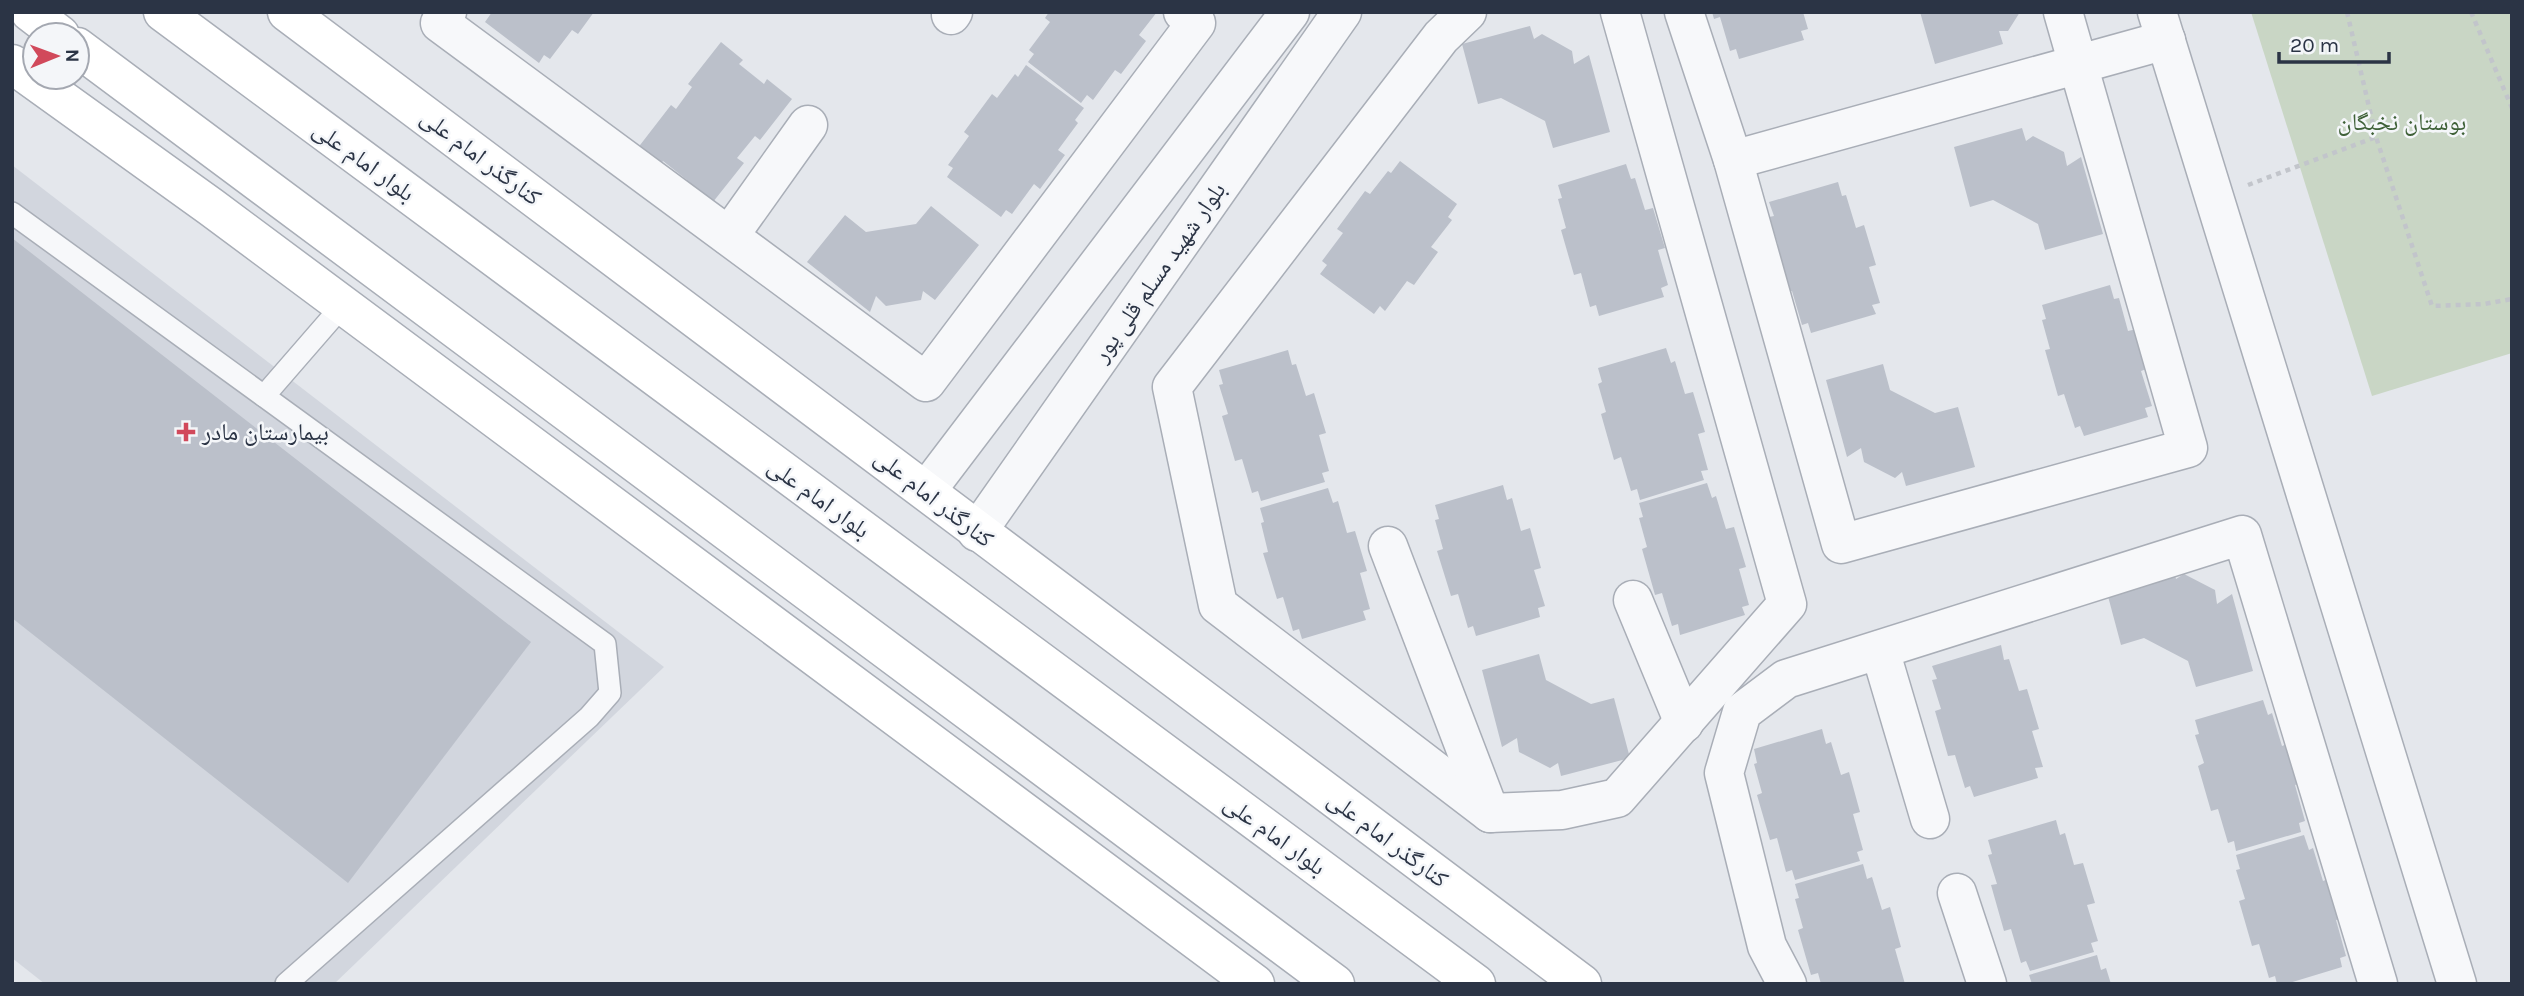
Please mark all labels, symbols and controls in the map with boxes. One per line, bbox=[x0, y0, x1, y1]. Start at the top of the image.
north arrow bbox=[21, 21, 91, 91]
scale bar bbox=[2279, 21, 2389, 65]
text: 20 m bbox=[2290, 33, 2339, 57]
text: N bbox=[61, 49, 83, 63]
street label: کنارگذر امام علی bbox=[414, 103, 547, 213]
park label: بوستان نخبگان bbox=[2338, 108, 2466, 136]
street label: بلوار امام علی bbox=[306, 115, 420, 209]
street label: بلوار شهید مسلم قلی پور bbox=[1086, 177, 1233, 369]
place label: بیمارستان مادر bbox=[201, 418, 329, 446]
marker: بیمارستان مادر bbox=[176, 422, 196, 442]
street label: کنارگذر امام علی bbox=[868, 443, 999, 555]
street label: بلوار امام علی bbox=[761, 452, 875, 546]
street label: کنارگذر امام علی bbox=[1321, 785, 1454, 895]
street label: بلوار امام علی bbox=[1217, 789, 1331, 883]

